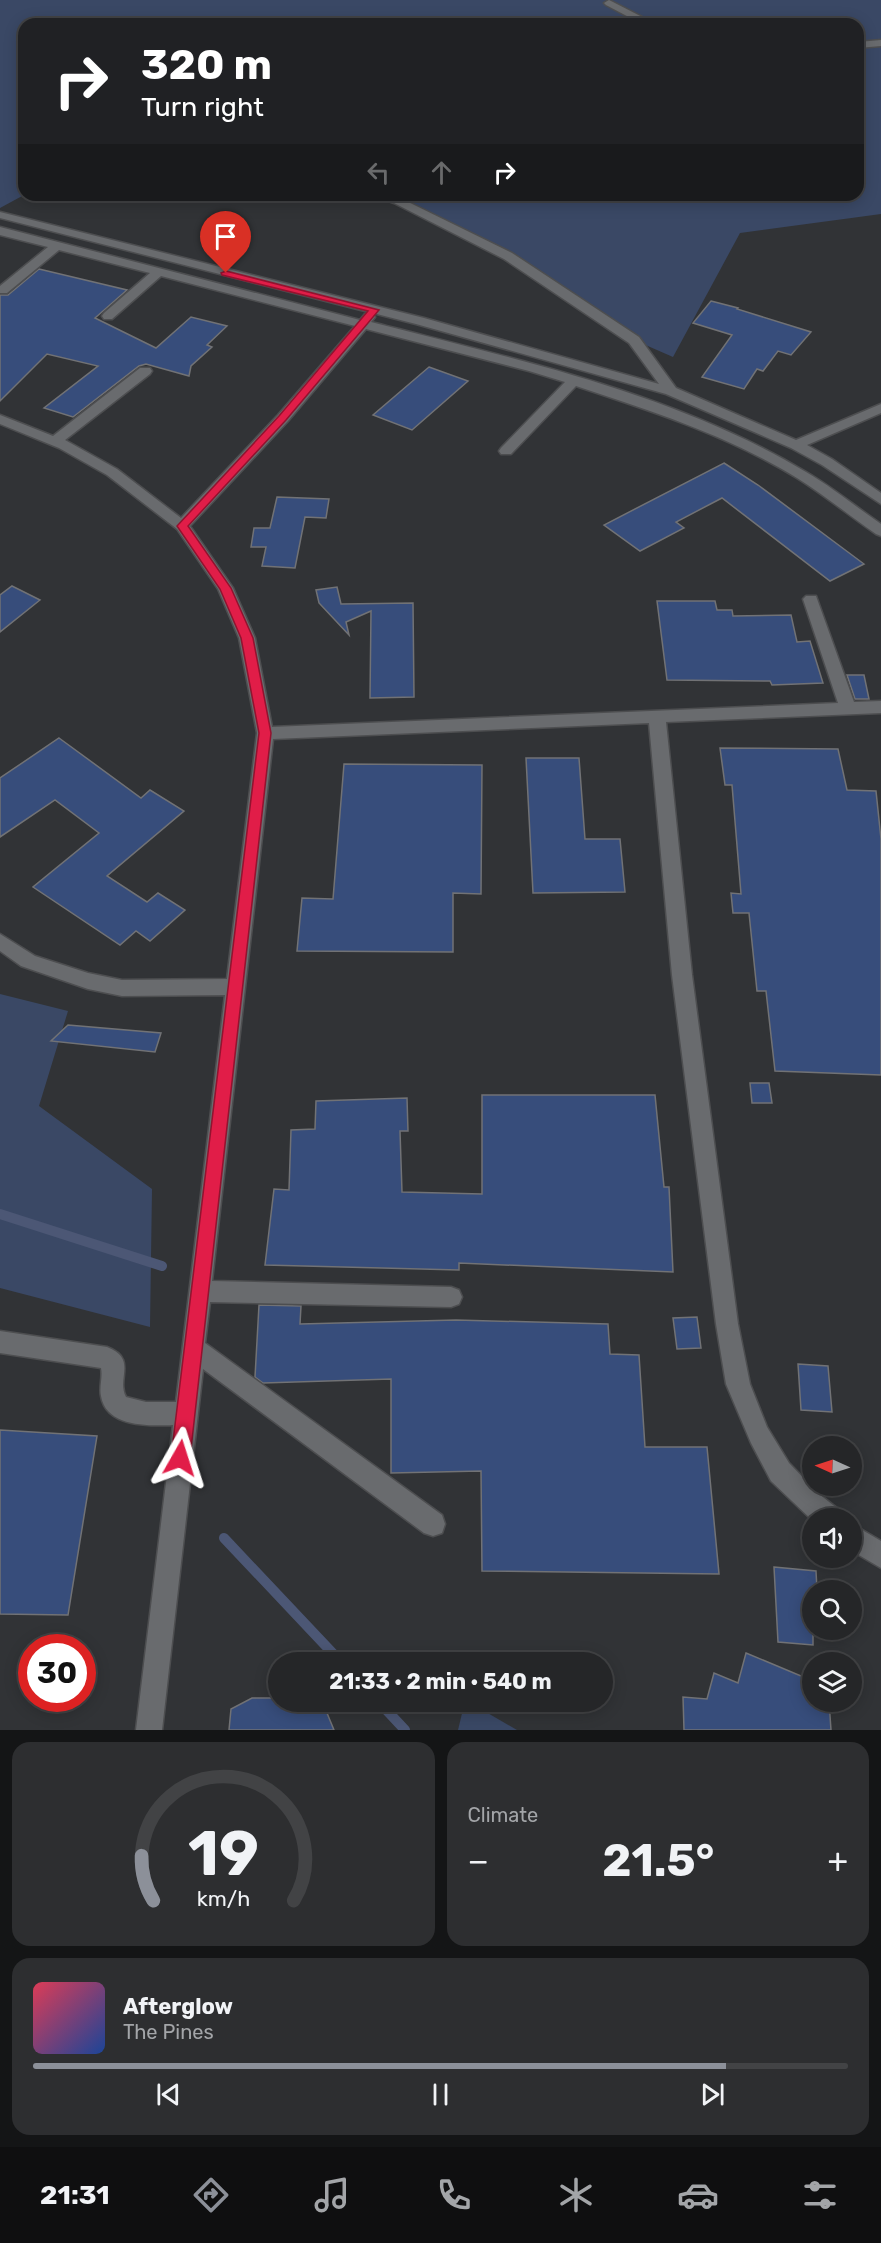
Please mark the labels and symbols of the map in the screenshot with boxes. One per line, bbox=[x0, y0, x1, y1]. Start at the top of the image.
pin bbox=[200, 211, 251, 273]
position arrow bbox=[148, 1426, 212, 1490]
north arrow bbox=[802, 1436, 862, 1496]
speed limit sign: 30 bbox=[18, 1634, 96, 1712]

